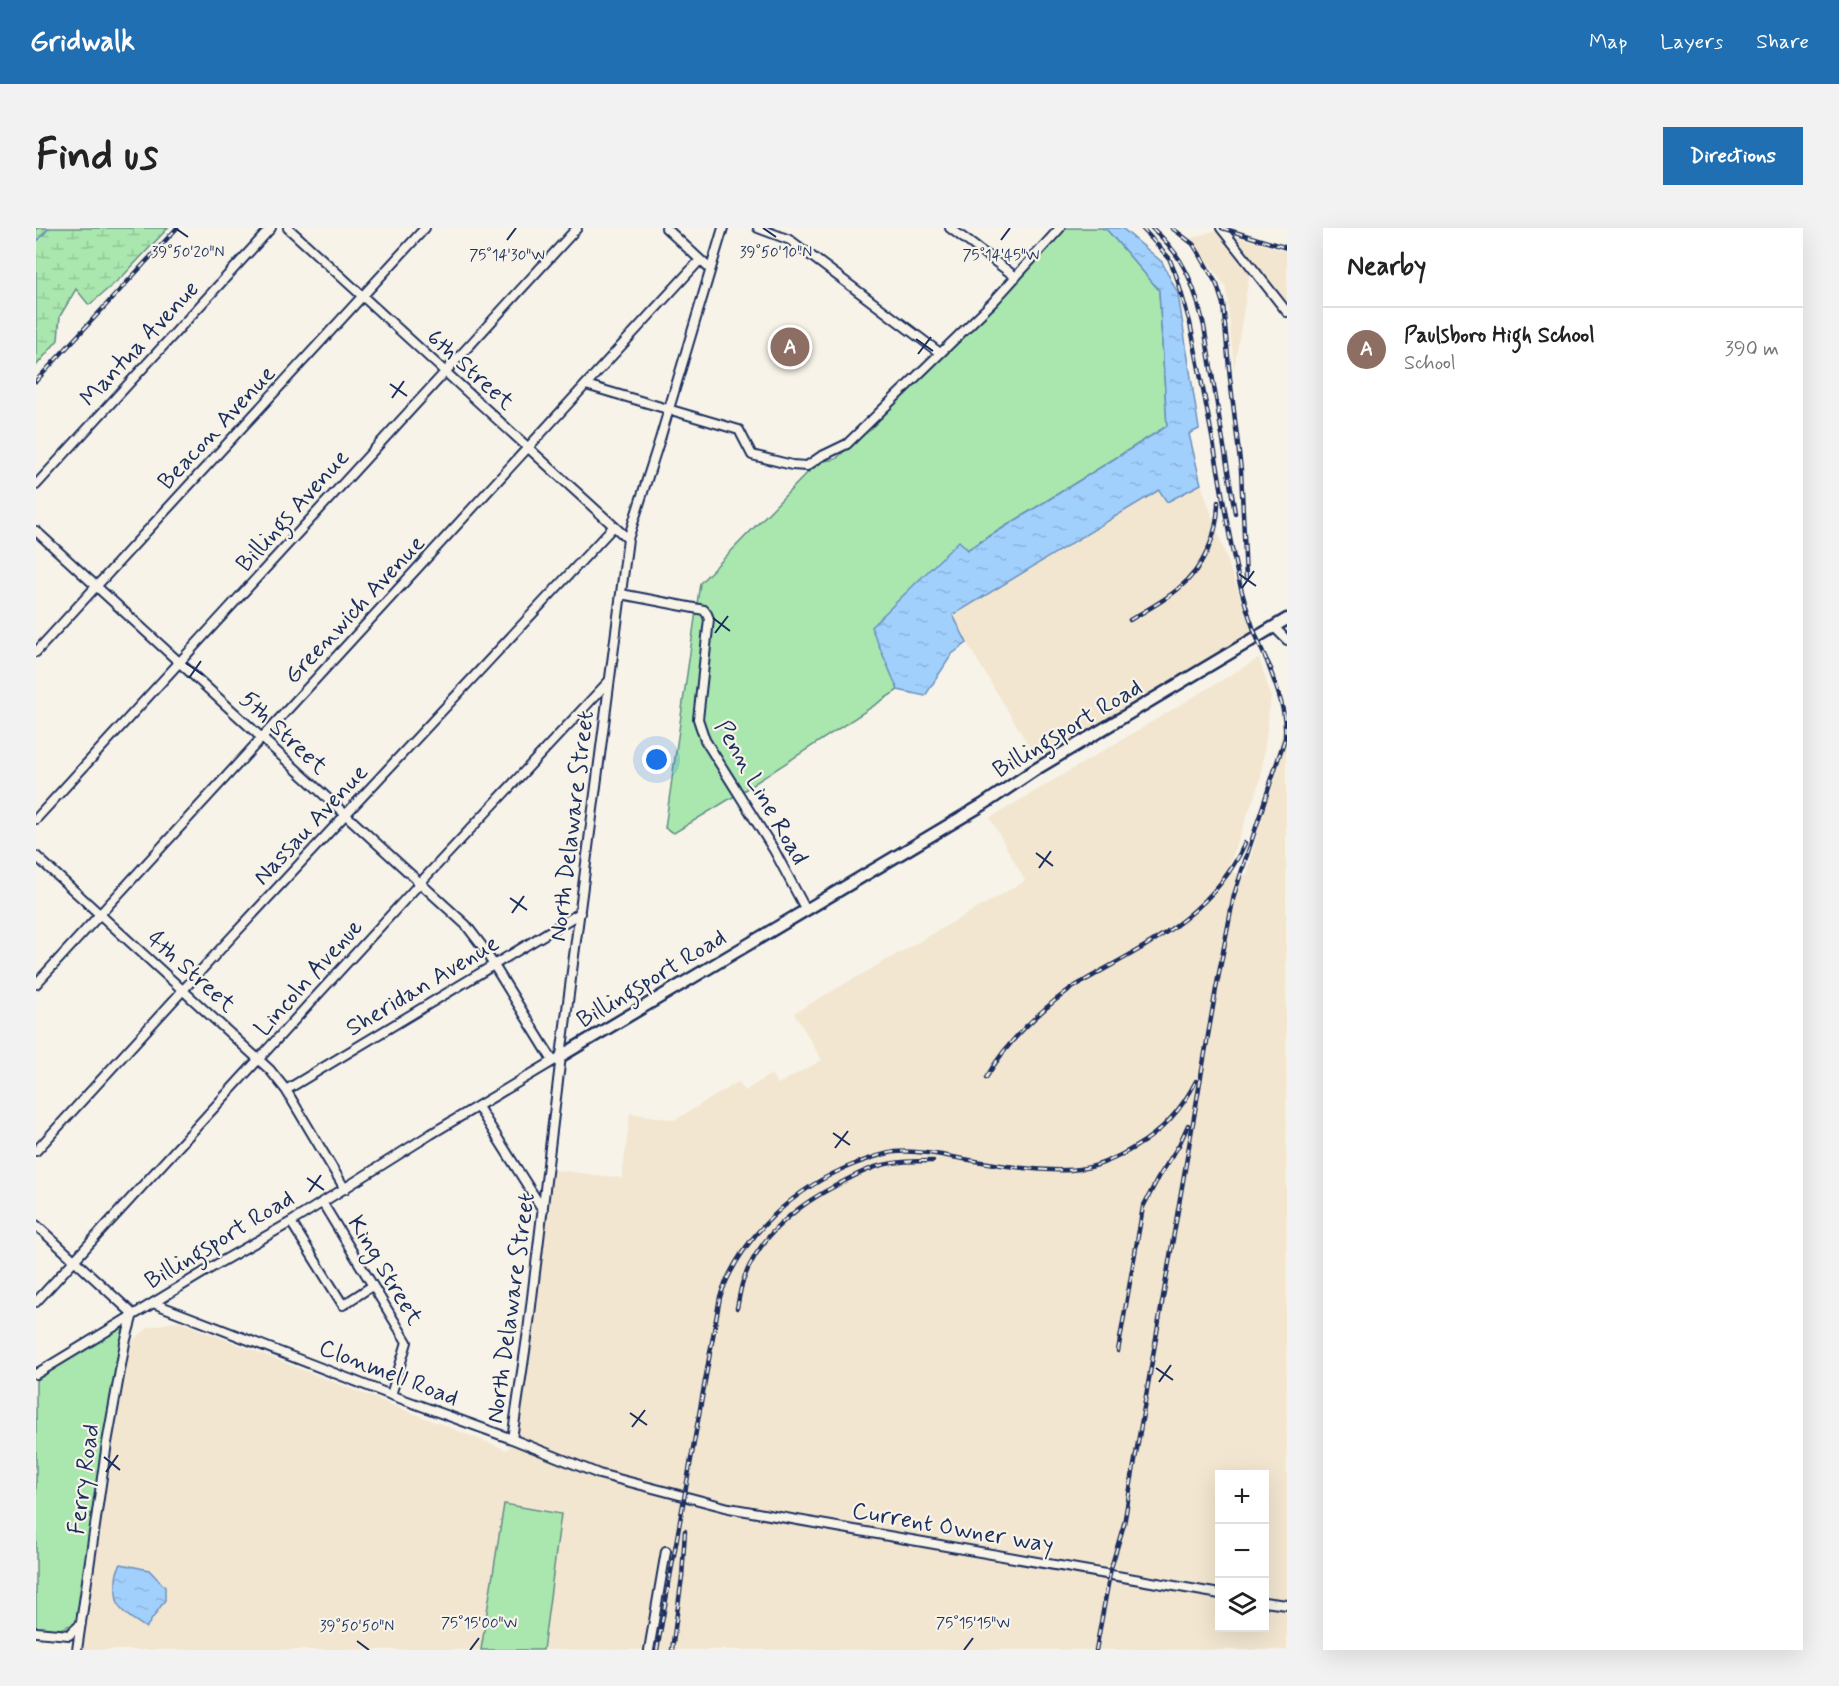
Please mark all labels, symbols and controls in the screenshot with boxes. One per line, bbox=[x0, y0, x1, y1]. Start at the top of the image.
text: Gridwalk bbox=[30, 24, 135, 61]
text: Map bbox=[1589, 28, 1627, 56]
text: Layers bbox=[1660, 28, 1723, 56]
text: Share bbox=[1756, 28, 1809, 56]
button: Directions bbox=[1663, 127, 1803, 185]
text: Find us bbox=[36, 129, 158, 184]
text: 39°50'20"N bbox=[152, 243, 224, 263]
text: 39°50'10"N bbox=[740, 243, 812, 263]
text: 75°14'30"W bbox=[469, 246, 545, 266]
text: 75°14'45"W bbox=[963, 246, 1039, 266]
text: Nearby bbox=[1347, 250, 1426, 284]
street label: Mantua Avenue bbox=[74, 274, 206, 414]
text: Paulsboro High School bbox=[1404, 322, 1595, 350]
street label: 6th Street bbox=[420, 323, 520, 418]
pin: A bbox=[770, 324, 810, 370]
text: A bbox=[1360, 336, 1373, 363]
text: 390 m bbox=[1725, 336, 1779, 363]
text: School bbox=[1404, 350, 1456, 377]
street label: Beacon Avenue bbox=[151, 359, 283, 497]
street label: Billings Avenue bbox=[230, 443, 359, 581]
street label: Greenwich Avenue bbox=[278, 529, 432, 691]
street label: Billingsport Road bbox=[987, 672, 1150, 789]
street label: 5th Street bbox=[232, 684, 334, 782]
street label: North Delaware Street bbox=[543, 709, 602, 943]
street label: Penn Line Road bbox=[707, 715, 815, 871]
your location bbox=[642, 745, 671, 774]
street label: Nassau Avenue bbox=[247, 758, 375, 892]
street label: Lincoln Avenue bbox=[248, 913, 370, 1043]
street label: Billingsport Road bbox=[571, 922, 734, 1039]
street label: 4th Street bbox=[140, 924, 242, 1020]
street label: Sheridan Avenue bbox=[340, 928, 505, 1044]
street label: Billingsport Road bbox=[139, 1183, 302, 1300]
street label: North Delaware Street bbox=[480, 1191, 543, 1426]
street label: King Street bbox=[338, 1210, 430, 1332]
street label: Clonmell Road bbox=[314, 1333, 463, 1414]
street label: Ferry Road bbox=[61, 1422, 108, 1536]
map controls bbox=[1215, 1470, 1269, 1632]
button: + bbox=[1215, 1470, 1269, 1524]
street label: Current Owner way bbox=[850, 1495, 1056, 1561]
button: − bbox=[1215, 1524, 1269, 1578]
button: layers bbox=[1215, 1578, 1269, 1632]
text: 75°15'00"W bbox=[441, 1614, 517, 1634]
text: 75°15'15"W bbox=[936, 1614, 1010, 1634]
text: 39°50'50"N bbox=[320, 1617, 394, 1637]

